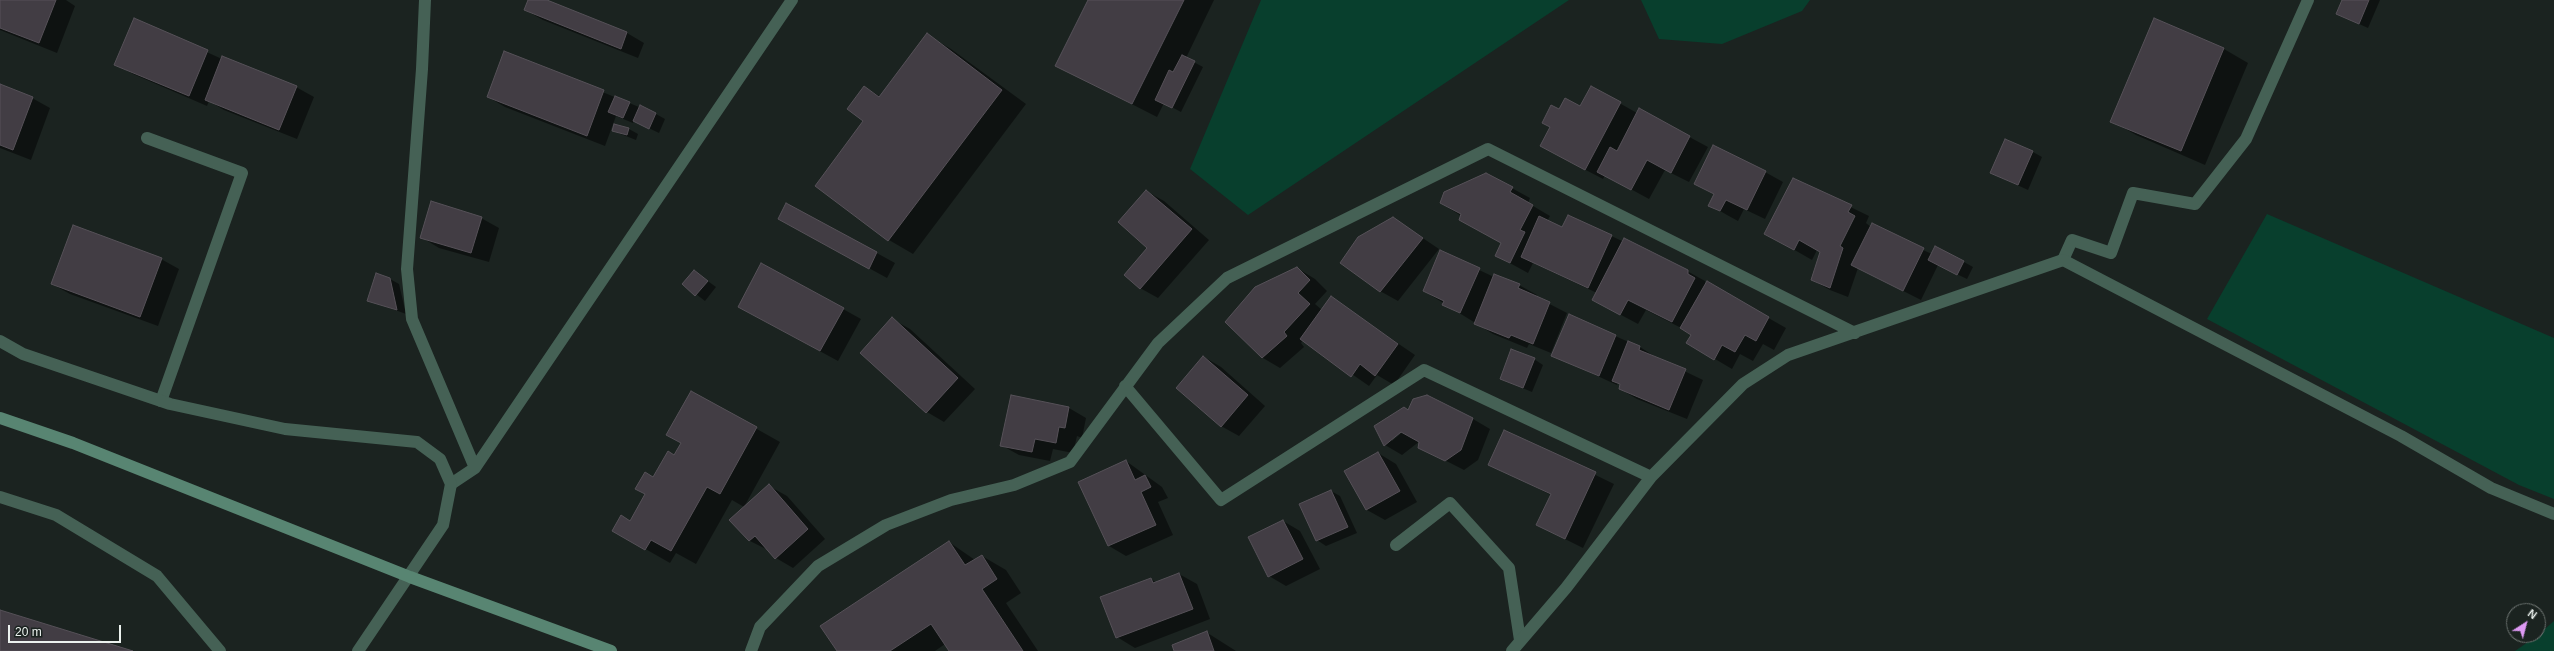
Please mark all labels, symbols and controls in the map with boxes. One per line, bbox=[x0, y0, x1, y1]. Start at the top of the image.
north arrow bbox=[2506, 603, 2546, 643]
text: N bbox=[2526, 607, 2539, 621]
scale bar bbox=[10, 617, 123, 643]
text: 20 m bbox=[15, 625, 42, 639]

